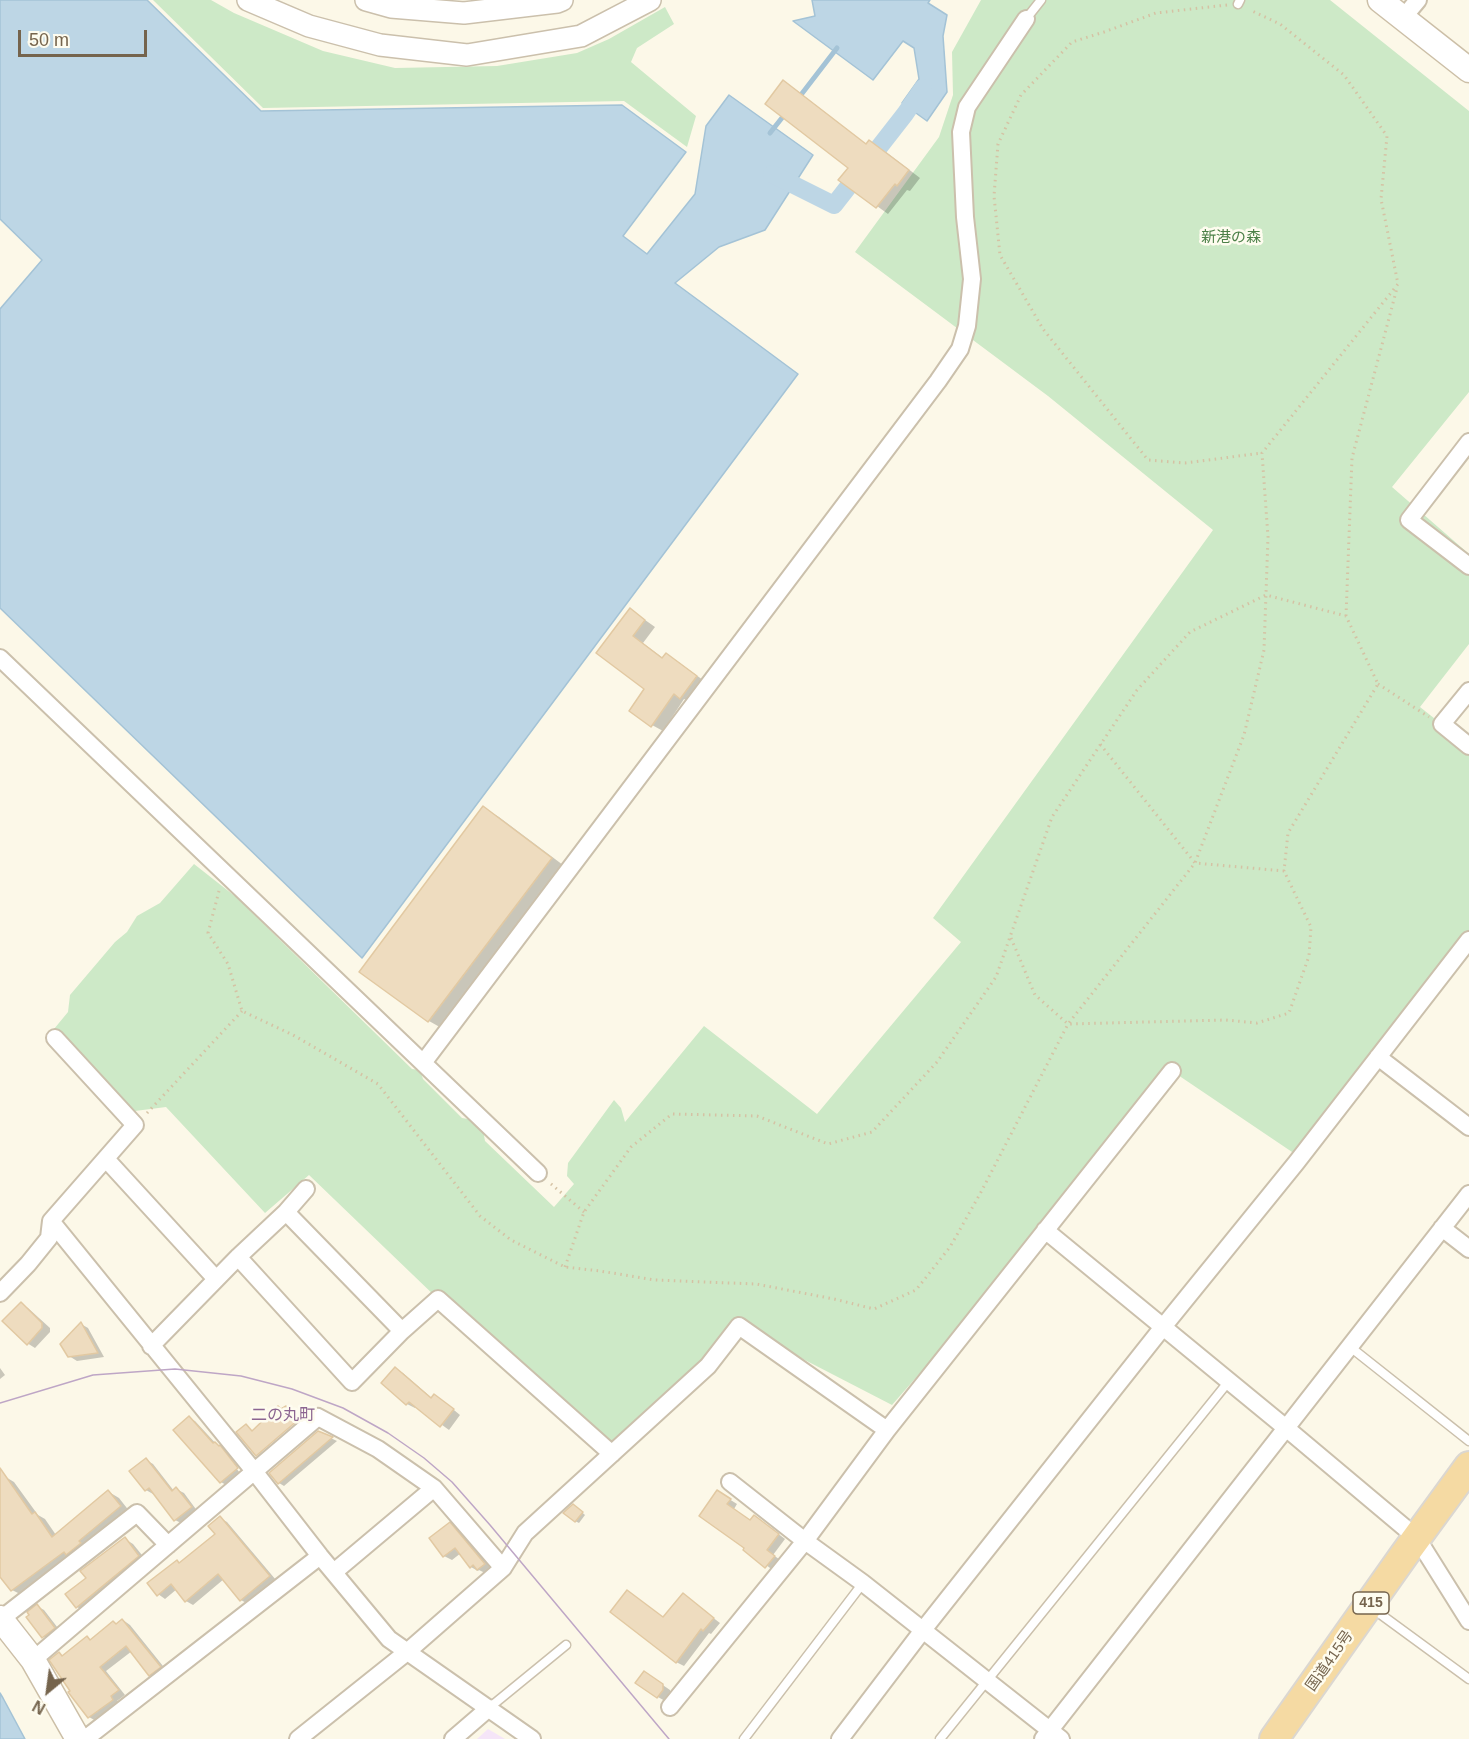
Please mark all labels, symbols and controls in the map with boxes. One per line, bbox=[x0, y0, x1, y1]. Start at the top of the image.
scale bar bbox=[21, 18, 150, 56]
text: 50 m bbox=[29, 30, 69, 50]
park label: 新港の森 bbox=[1201, 229, 1261, 247]
district label: 二の丸町 bbox=[251, 1406, 315, 1426]
road number: 415 bbox=[1353, 1592, 1389, 1614]
street label: 国道415号 bbox=[1303, 1627, 1357, 1695]
north arrow bbox=[18, 1661, 78, 1721]
text: N bbox=[30, 1697, 48, 1717]

